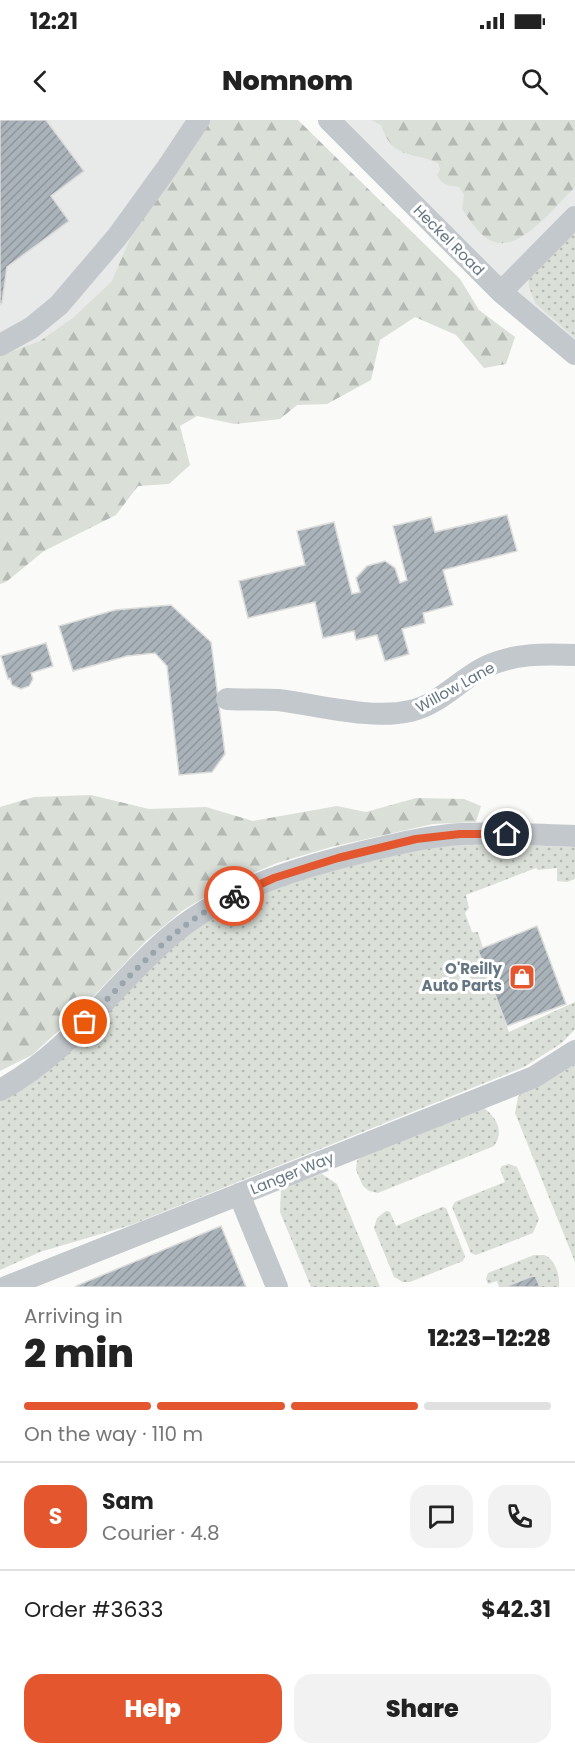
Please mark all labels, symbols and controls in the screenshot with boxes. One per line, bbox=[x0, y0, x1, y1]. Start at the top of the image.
text: 12:21 bbox=[30, 6, 78, 37]
text: Nomnom bbox=[222, 62, 353, 99]
icon: back bbox=[24, 65, 57, 98]
icon: search bbox=[518, 65, 551, 98]
street label: Heckel Road bbox=[409, 200, 489, 280]
street label: Willow Lane bbox=[412, 657, 498, 717]
pin bbox=[481, 808, 532, 859]
icon: home bbox=[490, 817, 523, 850]
courier bbox=[204, 866, 264, 926]
icon: bike bbox=[218, 880, 251, 913]
place label: O'Reilly Auto Parts bbox=[422, 958, 503, 996]
shop icon: O'Reilly Auto Parts bbox=[507, 962, 537, 992]
pin bbox=[59, 996, 110, 1047]
icon: bag bbox=[68, 1005, 101, 1038]
street label: Langer Way bbox=[247, 1146, 337, 1199]
text: Arriving in bbox=[24, 1302, 123, 1330]
text: 12:23–12:28 bbox=[428, 1323, 551, 1354]
text: 2 min bbox=[24, 1326, 134, 1381]
text: On the way · 110 m bbox=[24, 1420, 203, 1448]
button: chat bbox=[410, 1485, 473, 1548]
button: phone bbox=[488, 1485, 551, 1548]
text: Sam bbox=[102, 1486, 154, 1517]
text: S bbox=[49, 1501, 62, 1532]
text: Courier · 4.8 bbox=[102, 1519, 220, 1547]
text: Order #3633 bbox=[24, 1594, 163, 1625]
text: $42.31 bbox=[481, 1594, 551, 1625]
button: Help bbox=[24, 1674, 282, 1743]
button: Share bbox=[294, 1674, 551, 1743]

